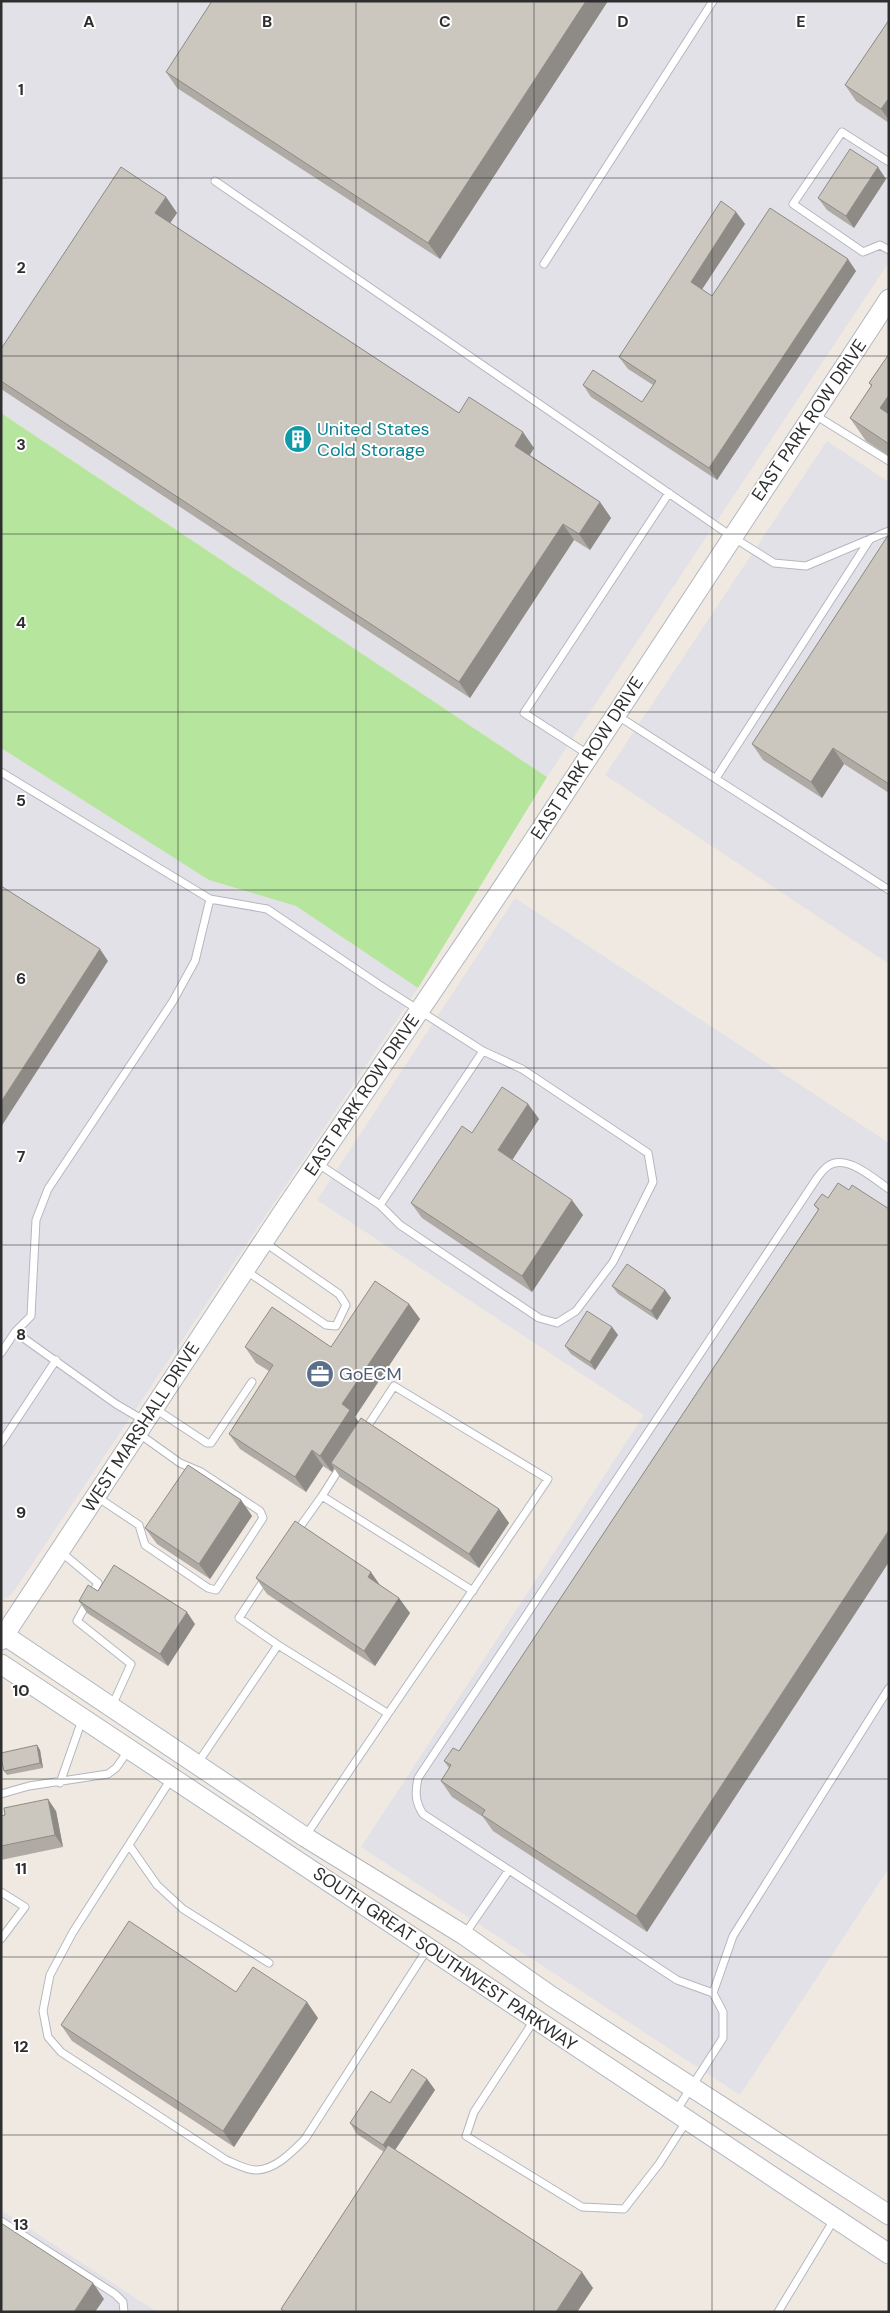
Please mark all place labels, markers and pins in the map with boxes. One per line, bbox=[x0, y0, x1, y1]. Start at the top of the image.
place label: United States Cold Storage bbox=[317, 417, 430, 462]
building icon: United States Cold Storage bbox=[283, 424, 313, 454]
office icon: GoECM bbox=[305, 1359, 335, 1389]
place label: GoECM bbox=[339, 1362, 402, 1386]

